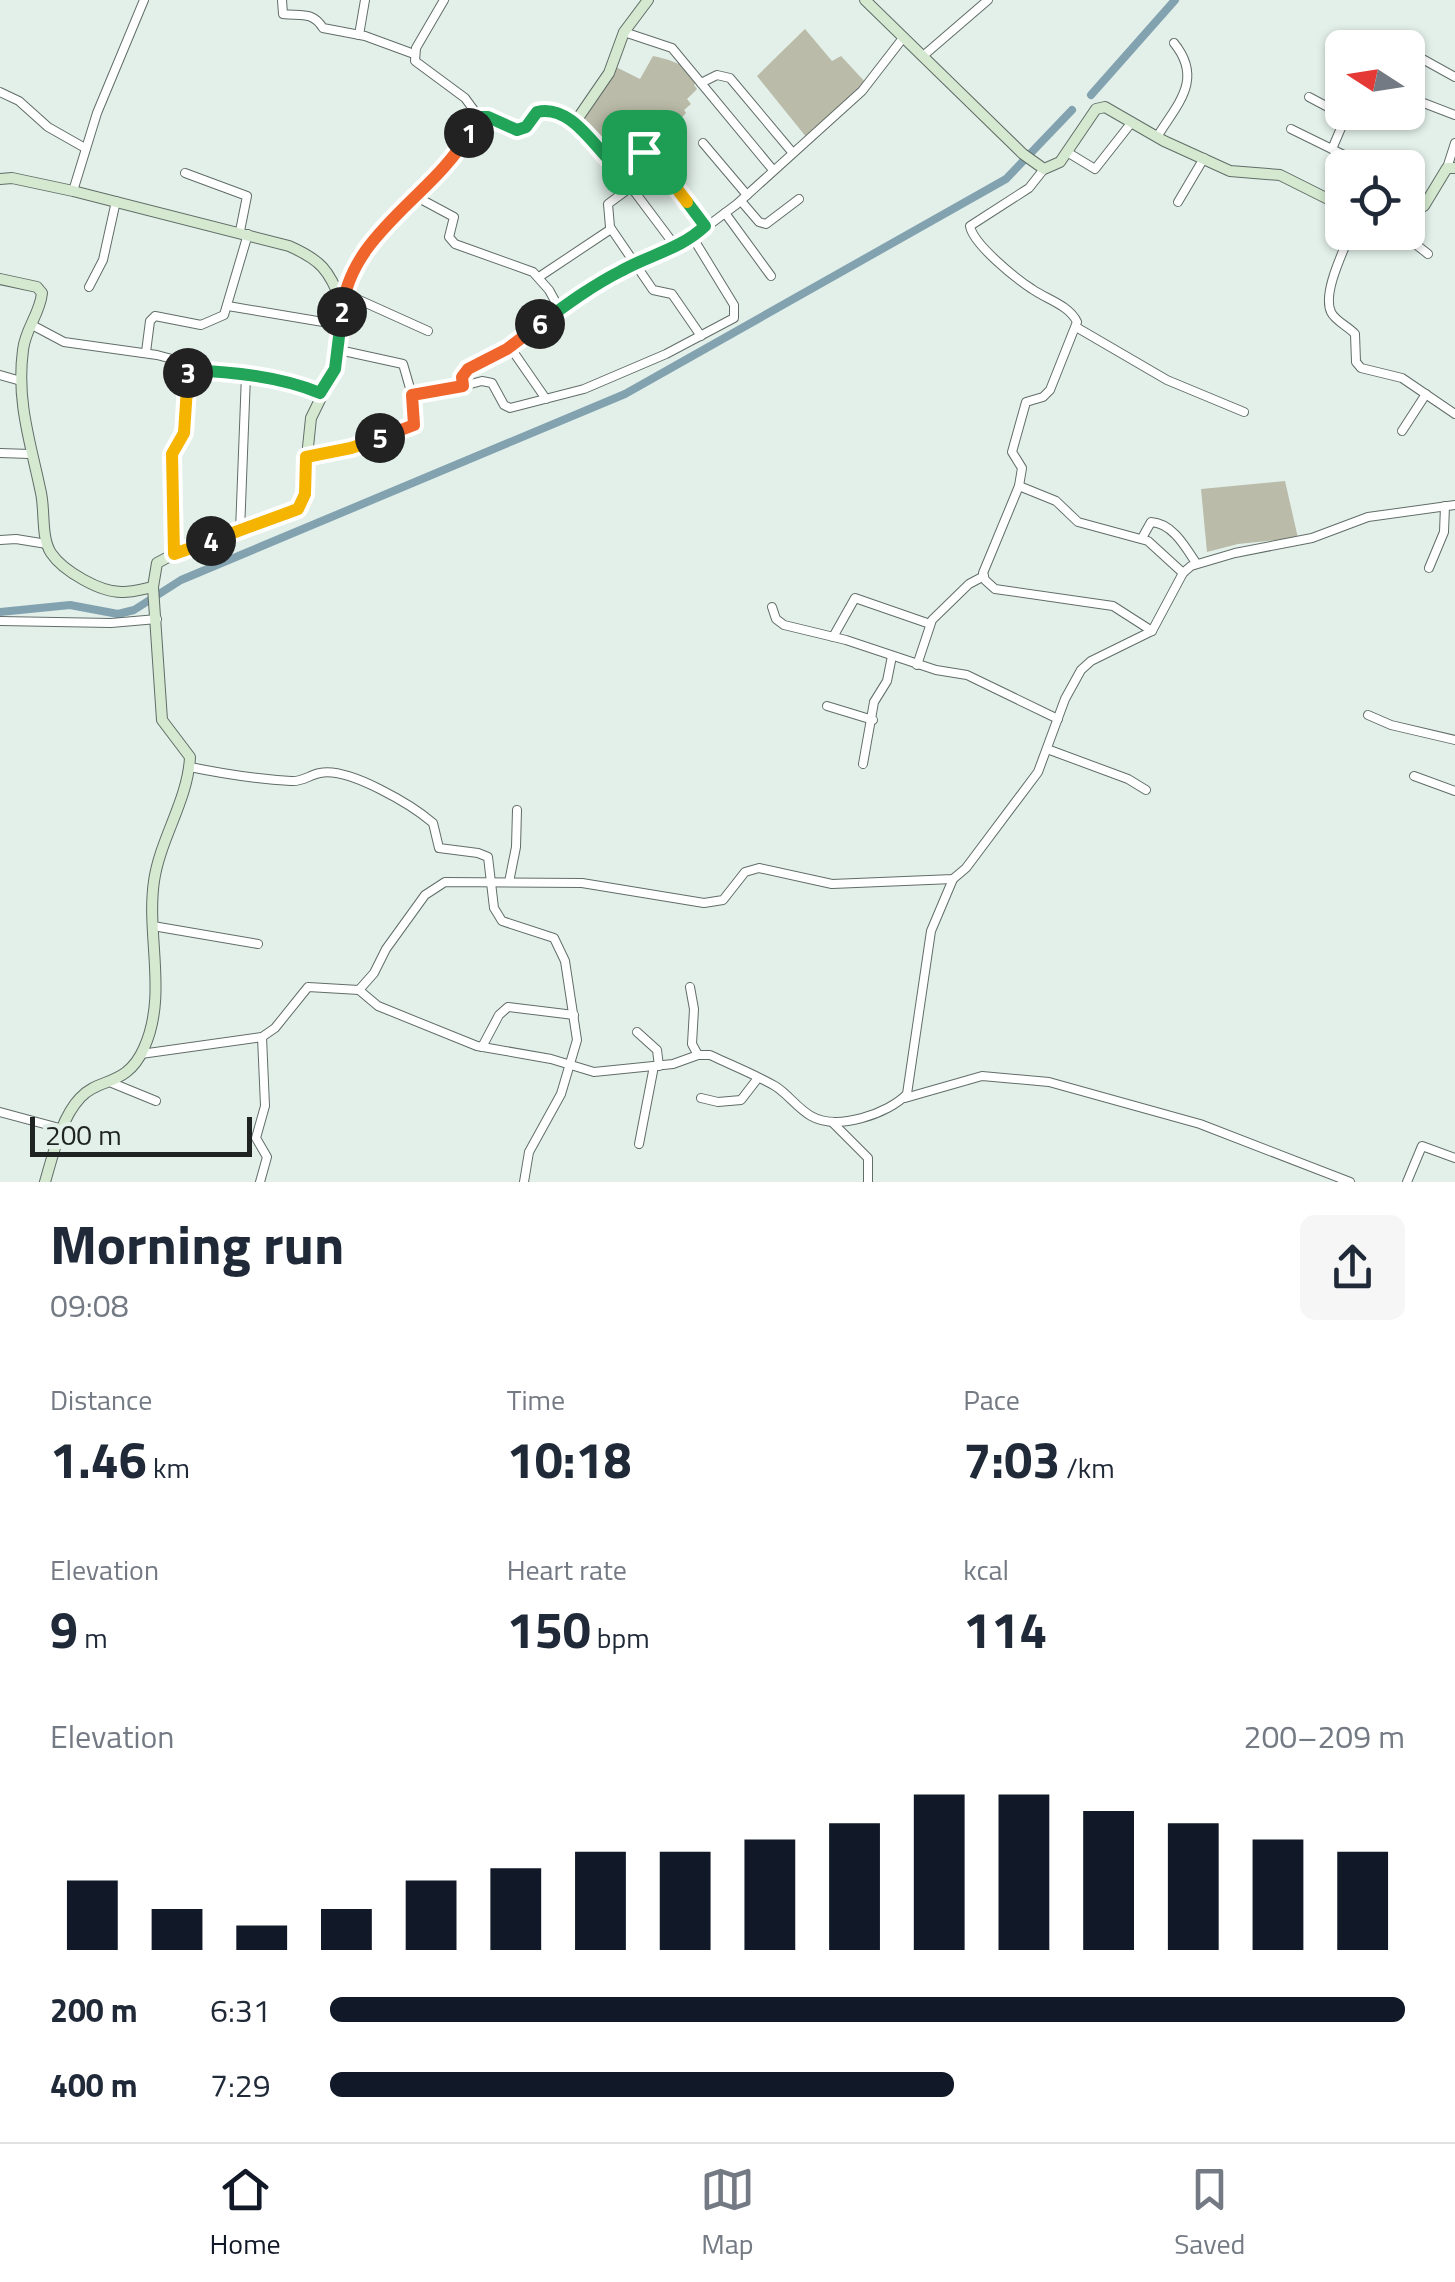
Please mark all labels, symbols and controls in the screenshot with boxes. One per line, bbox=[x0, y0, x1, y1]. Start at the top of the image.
north arrow bbox=[1325, 30, 1425, 130]
map controls bbox=[1325, 30, 1425, 250]
pin: 1 bbox=[444, 108, 494, 158]
pin bbox=[602, 110, 687, 195]
text: 1 bbox=[461, 111, 477, 154]
icon: arrive bbox=[617, 125, 672, 180]
button: locate bbox=[1325, 150, 1425, 250]
pin: 2 bbox=[317, 287, 367, 337]
text: 2 bbox=[334, 290, 350, 333]
pin: 6 bbox=[515, 299, 565, 349]
text: 6 bbox=[532, 302, 548, 345]
pin: 3 bbox=[163, 348, 213, 398]
text: 3 bbox=[180, 351, 196, 394]
pin: 5 bbox=[355, 413, 405, 463]
text: 5 bbox=[372, 416, 388, 459]
pin: 4 bbox=[186, 516, 236, 566]
text: 4 bbox=[203, 519, 219, 562]
scale bar bbox=[30, 1112, 252, 1156]
text: 200 m bbox=[45, 1113, 122, 1156]
text: Morning run bbox=[50, 1202, 344, 1285]
button: share bbox=[1300, 1215, 1405, 1320]
text: 09:08 bbox=[50, 1281, 129, 1329]
text: Distance bbox=[50, 1378, 152, 1421]
text: Time bbox=[507, 1378, 565, 1421]
text: Pace bbox=[963, 1378, 1020, 1421]
text: 1.46 bbox=[50, 1421, 147, 1497]
text: 10:18 bbox=[507, 1421, 631, 1497]
text: 7:03 bbox=[963, 1421, 1060, 1497]
text: km bbox=[147, 1446, 190, 1489]
text: /km bbox=[1060, 1446, 1115, 1489]
text: Elevation bbox=[50, 1548, 159, 1591]
text: Heart rate bbox=[507, 1548, 627, 1591]
text: kcal bbox=[963, 1548, 1009, 1591]
text: 9 bbox=[50, 1591, 78, 1667]
text: 150 bbox=[507, 1591, 591, 1667]
text: 114 bbox=[963, 1591, 1047, 1667]
text: m bbox=[78, 1616, 108, 1659]
text: bpm bbox=[591, 1616, 650, 1659]
text: Elevation bbox=[50, 1712, 174, 1760]
text: 200–209 m bbox=[1243, 1712, 1405, 1760]
text: 200 m bbox=[50, 1986, 138, 2034]
text: 6:31 bbox=[210, 1986, 271, 2034]
text: 400 m bbox=[50, 2061, 138, 2109]
text: 7:29 bbox=[210, 2061, 271, 2109]
tab: Home bbox=[210, 2162, 281, 2265]
tab: Map bbox=[700, 2162, 755, 2265]
tab: Saved bbox=[1174, 2162, 1245, 2265]

